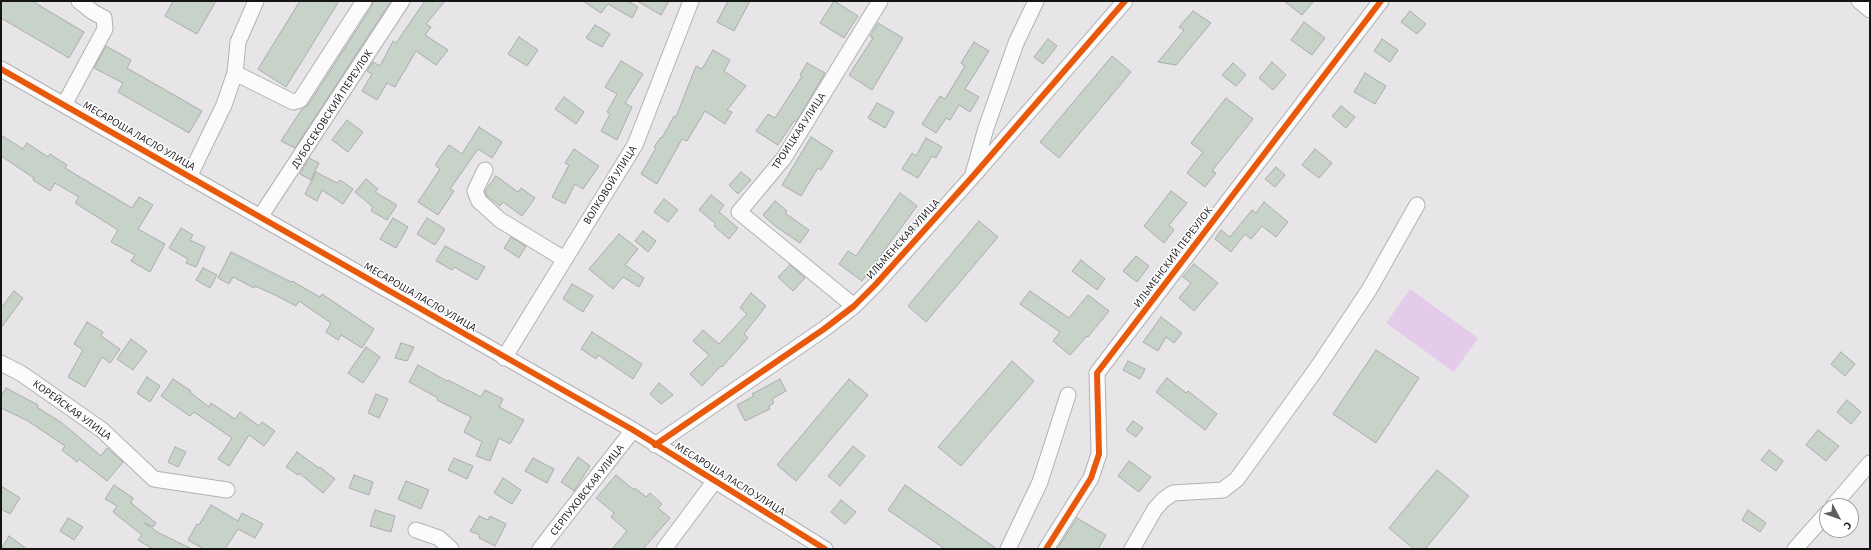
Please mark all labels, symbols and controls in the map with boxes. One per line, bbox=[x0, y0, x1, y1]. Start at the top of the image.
street label: ДУБОСЕКОВСКИЙ ПЕРЕУЛОК bbox=[288, 47, 376, 171]
street label: ТРОИЦКАЯ УЛИЦА bbox=[769, 90, 829, 172]
street label: МЕСАРОША ЛАСЛО УЛИЦА bbox=[80, 98, 198, 174]
street label: ВОЛКОВОЙ УЛИЦА bbox=[580, 143, 640, 227]
street label: ИЛЬМЕНСКАЯ УЛИЦА bbox=[863, 196, 943, 282]
street label: ИЛЬМЕНСКИЙ ПЕРЕУЛОК bbox=[1131, 204, 1215, 310]
street label: МЕСАРОША ЛАСЛО УЛИЦА bbox=[361, 259, 479, 335]
street label: КОРЕЙСКАЯ УЛИЦА bbox=[30, 377, 114, 443]
street label: МЕСАРОША ЛАСЛО УЛИЦА bbox=[672, 439, 788, 519]
street label: СЕРПУХОВСКАЯ УЛИЦА bbox=[547, 442, 627, 538]
north arrow bbox=[1819, 498, 1859, 538]
text: С bbox=[1842, 520, 1854, 531]

